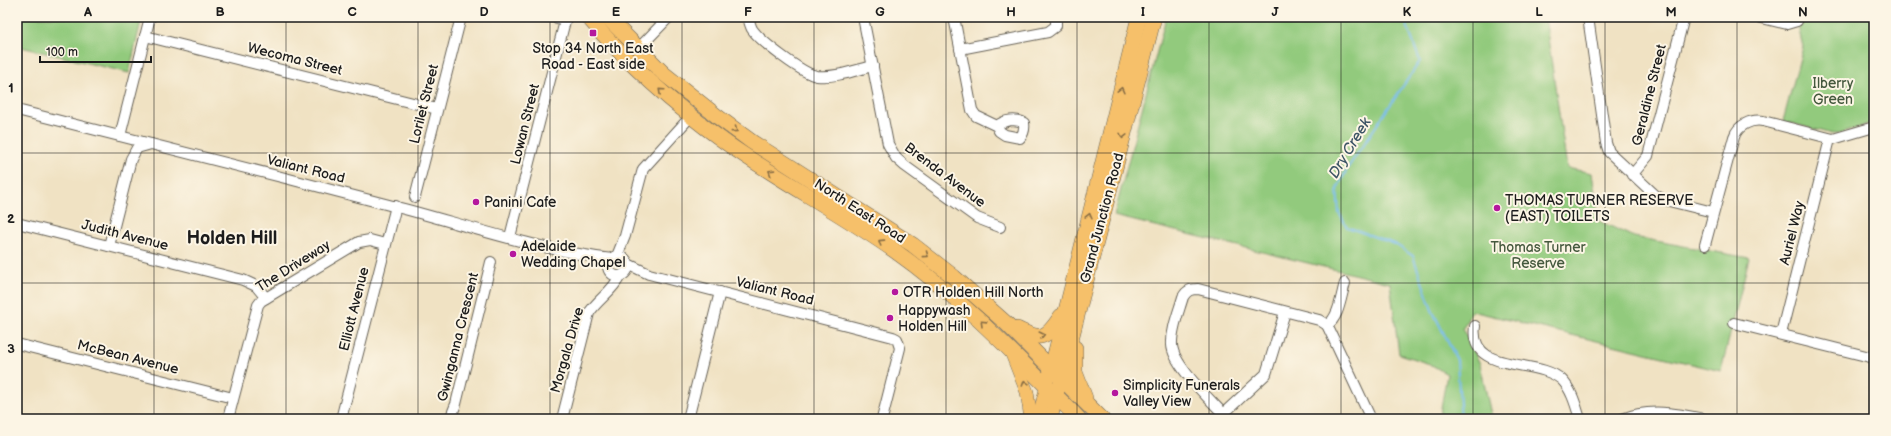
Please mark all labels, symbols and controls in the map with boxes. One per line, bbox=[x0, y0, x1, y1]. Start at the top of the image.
text: A bbox=[83, 4, 92, 20]
text: B bbox=[215, 4, 225, 20]
text: C bbox=[347, 4, 357, 20]
text: D bbox=[479, 4, 489, 20]
text: E bbox=[612, 4, 621, 20]
text: F bbox=[744, 4, 752, 20]
text: G bbox=[875, 4, 885, 20]
text: H bbox=[1006, 4, 1016, 20]
text: I bbox=[1141, 4, 1145, 20]
text: J bbox=[1271, 4, 1279, 20]
text: K bbox=[1403, 4, 1412, 20]
text: L bbox=[1535, 4, 1543, 20]
text: M bbox=[1665, 4, 1677, 20]
text: N bbox=[1798, 4, 1808, 20]
marker: Stop 34 North East Road - East side bbox=[588, 28, 598, 38]
scale bar bbox=[40, 38, 151, 64]
street label: Wecoma Street bbox=[246, 39, 345, 79]
place label: Stop 34 North East Road - East side bbox=[532, 40, 654, 73]
street label: Geraldine Street bbox=[1628, 42, 1670, 147]
text: 100 m bbox=[46, 45, 78, 60]
street label: Lorilet Street bbox=[406, 62, 442, 146]
park label: Ilberry Green bbox=[1813, 75, 1854, 108]
text: 1 bbox=[8, 80, 14, 96]
street label: Lowan Street bbox=[507, 81, 543, 166]
one-way arrow bbox=[1116, 87, 1124, 94]
one-way arrow bbox=[658, 88, 666, 96]
water label: Dry Creek bbox=[1324, 114, 1376, 182]
one-way arrow bbox=[731, 125, 738, 133]
one-way arrow bbox=[1120, 133, 1128, 139]
street label: Brenda Avenue bbox=[901, 139, 989, 211]
street label: Valiant Road bbox=[265, 151, 347, 187]
street label: Grand Junction Road bbox=[1076, 151, 1128, 285]
one-way arrow bbox=[768, 169, 775, 177]
street label: North East Road bbox=[811, 175, 909, 247]
place label: THOMAS TURNER RESERVE (EAST) TOILETS bbox=[1505, 192, 1693, 225]
place label: Panini Cafe bbox=[484, 194, 556, 211]
marker: Panini Cafe bbox=[471, 197, 481, 207]
street label: Auriel Way bbox=[1776, 199, 1808, 267]
marker: THOMAS TURNER RESERVE (EAST) TOILETS bbox=[1492, 203, 1502, 213]
text: 2 bbox=[7, 211, 15, 227]
one-way arrow bbox=[1085, 213, 1093, 220]
street label: Judith Avenue bbox=[80, 216, 170, 254]
district label: Holden Hill bbox=[187, 228, 277, 249]
street label: The Driveway bbox=[253, 236, 334, 296]
place label: Adelaide Wedding Chapel bbox=[521, 238, 626, 271]
one-way arrow bbox=[878, 239, 885, 246]
park label: Thomas Turner Reserve bbox=[1491, 239, 1586, 272]
marker: Adelaide Wedding Chapel bbox=[508, 249, 518, 259]
one-way arrow bbox=[922, 250, 929, 258]
street label: Elliott Avenue bbox=[335, 265, 373, 353]
street label: Gwinganna Crescent bbox=[434, 270, 482, 403]
street label: Valiant Road bbox=[734, 273, 816, 309]
place label: OTR Holden Hill North bbox=[903, 284, 1044, 301]
marker: OTR Holden Hill North bbox=[890, 287, 900, 297]
place label: Happywash Holden Hill bbox=[898, 302, 971, 335]
street label: Morgala Drive bbox=[547, 305, 587, 395]
marker: Happywash Holden Hill bbox=[885, 313, 895, 323]
one-way arrow bbox=[980, 320, 988, 328]
one-way arrow bbox=[1038, 332, 1045, 340]
street label: McBean Avenue bbox=[75, 336, 181, 378]
text: 3 bbox=[7, 341, 15, 357]
place label: Simplicity Funerals Valley View bbox=[1123, 377, 1240, 410]
one-way arrow bbox=[1021, 380, 1029, 387]
marker: Simplicity Funerals Valley View bbox=[1110, 388, 1120, 398]

